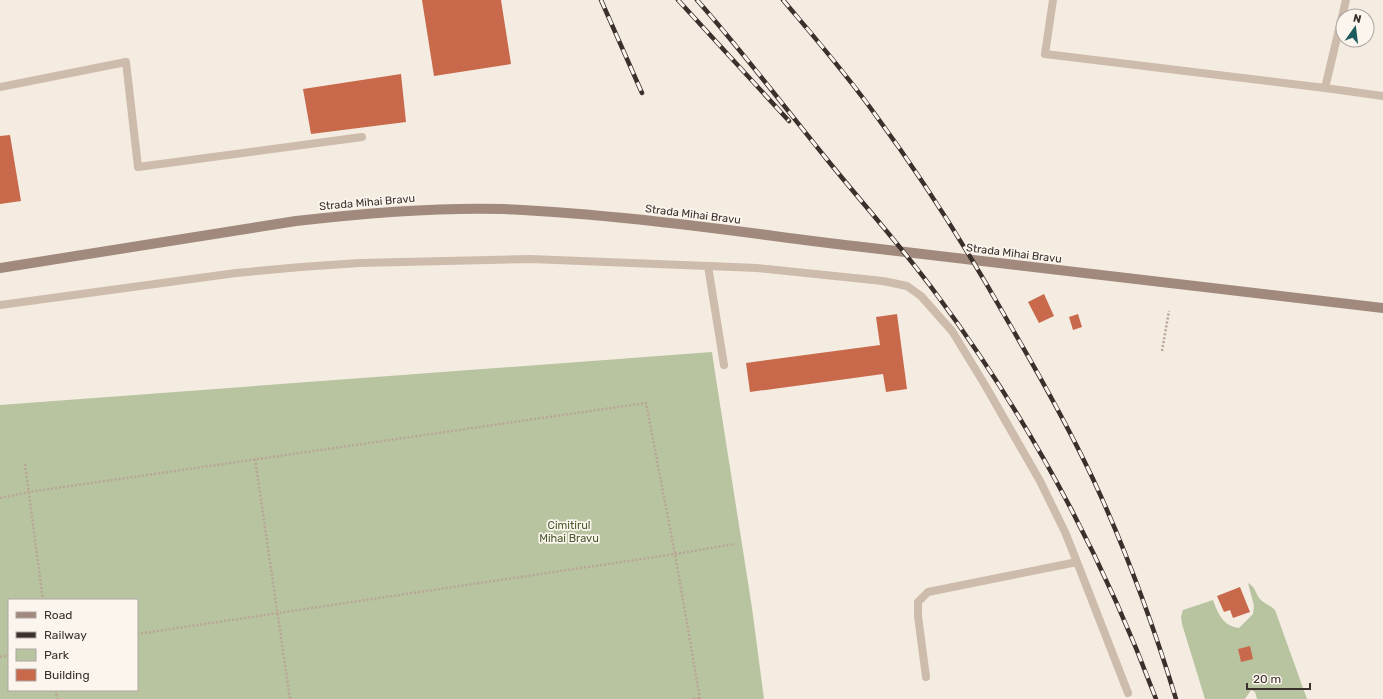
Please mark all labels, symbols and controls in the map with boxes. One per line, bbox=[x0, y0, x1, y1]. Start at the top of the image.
north arrow bbox=[1335, 8, 1375, 48]
text: N bbox=[1352, 12, 1363, 26]
street label: Strada Mihai Bravu bbox=[319, 192, 416, 213]
street label: Strada Mihai Bravu bbox=[644, 202, 742, 227]
street label: Strada Mihai Bravu bbox=[965, 241, 1063, 266]
park label: Cimitirul Mihai Bravu bbox=[539, 519, 599, 545]
legend bbox=[8, 599, 138, 691]
text: Road bbox=[44, 608, 72, 622]
text: Railway bbox=[44, 628, 87, 642]
text: Park bbox=[44, 648, 70, 662]
scale bar bbox=[1247, 665, 1310, 691]
text: Building bbox=[44, 668, 90, 682]
text: 20 m bbox=[1253, 672, 1281, 686]

